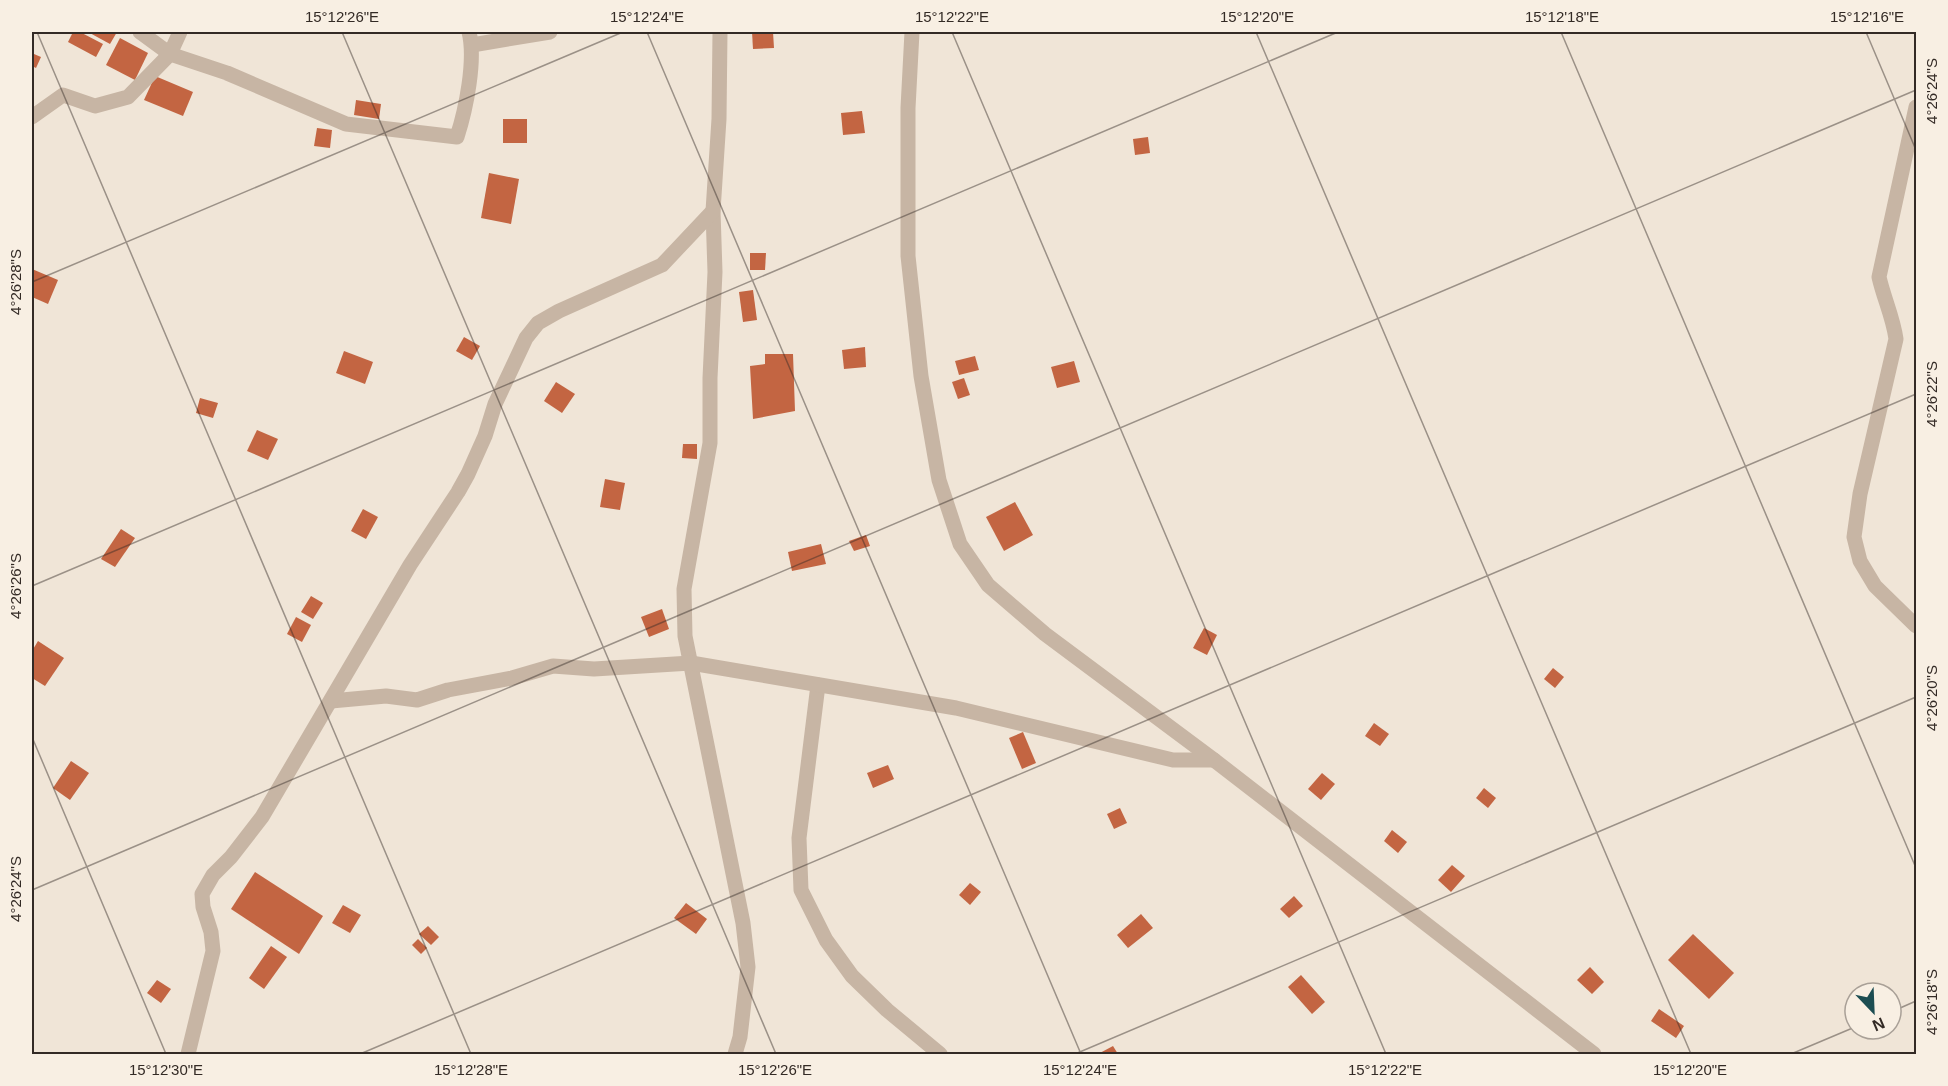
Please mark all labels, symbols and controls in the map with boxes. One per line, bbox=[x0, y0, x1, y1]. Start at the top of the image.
text: 15°12'26"E bbox=[305, 8, 379, 25]
text: 15°12'24"E bbox=[610, 8, 684, 25]
text: 15°12'22"E bbox=[915, 8, 989, 25]
text: 15°12'20"E bbox=[1220, 8, 1294, 25]
text: 15°12'18"E bbox=[1525, 8, 1599, 25]
text: 15°12'16"E bbox=[1830, 8, 1904, 25]
text: 4°26'24"S bbox=[1923, 58, 1940, 124]
text: 4°26'28"S bbox=[7, 249, 24, 315]
text: 4°26'22"S bbox=[1923, 361, 1940, 427]
text: 4°26'26"S bbox=[7, 553, 24, 619]
text: 4°26'20"S bbox=[1923, 665, 1940, 731]
text: 4°26'24"S bbox=[7, 856, 24, 922]
text: 4°26'18"S bbox=[1923, 969, 1940, 1035]
north arrow bbox=[1843, 981, 1903, 1041]
text: N bbox=[1870, 1014, 1887, 1034]
text: 15°12'30"E bbox=[129, 1061, 203, 1078]
text: 15°12'28"E bbox=[434, 1061, 508, 1078]
text: 15°12'26"E bbox=[738, 1061, 812, 1078]
text: 15°12'24"E bbox=[1043, 1061, 1117, 1078]
text: 15°12'22"E bbox=[1348, 1061, 1422, 1078]
text: 15°12'20"E bbox=[1653, 1061, 1727, 1078]

